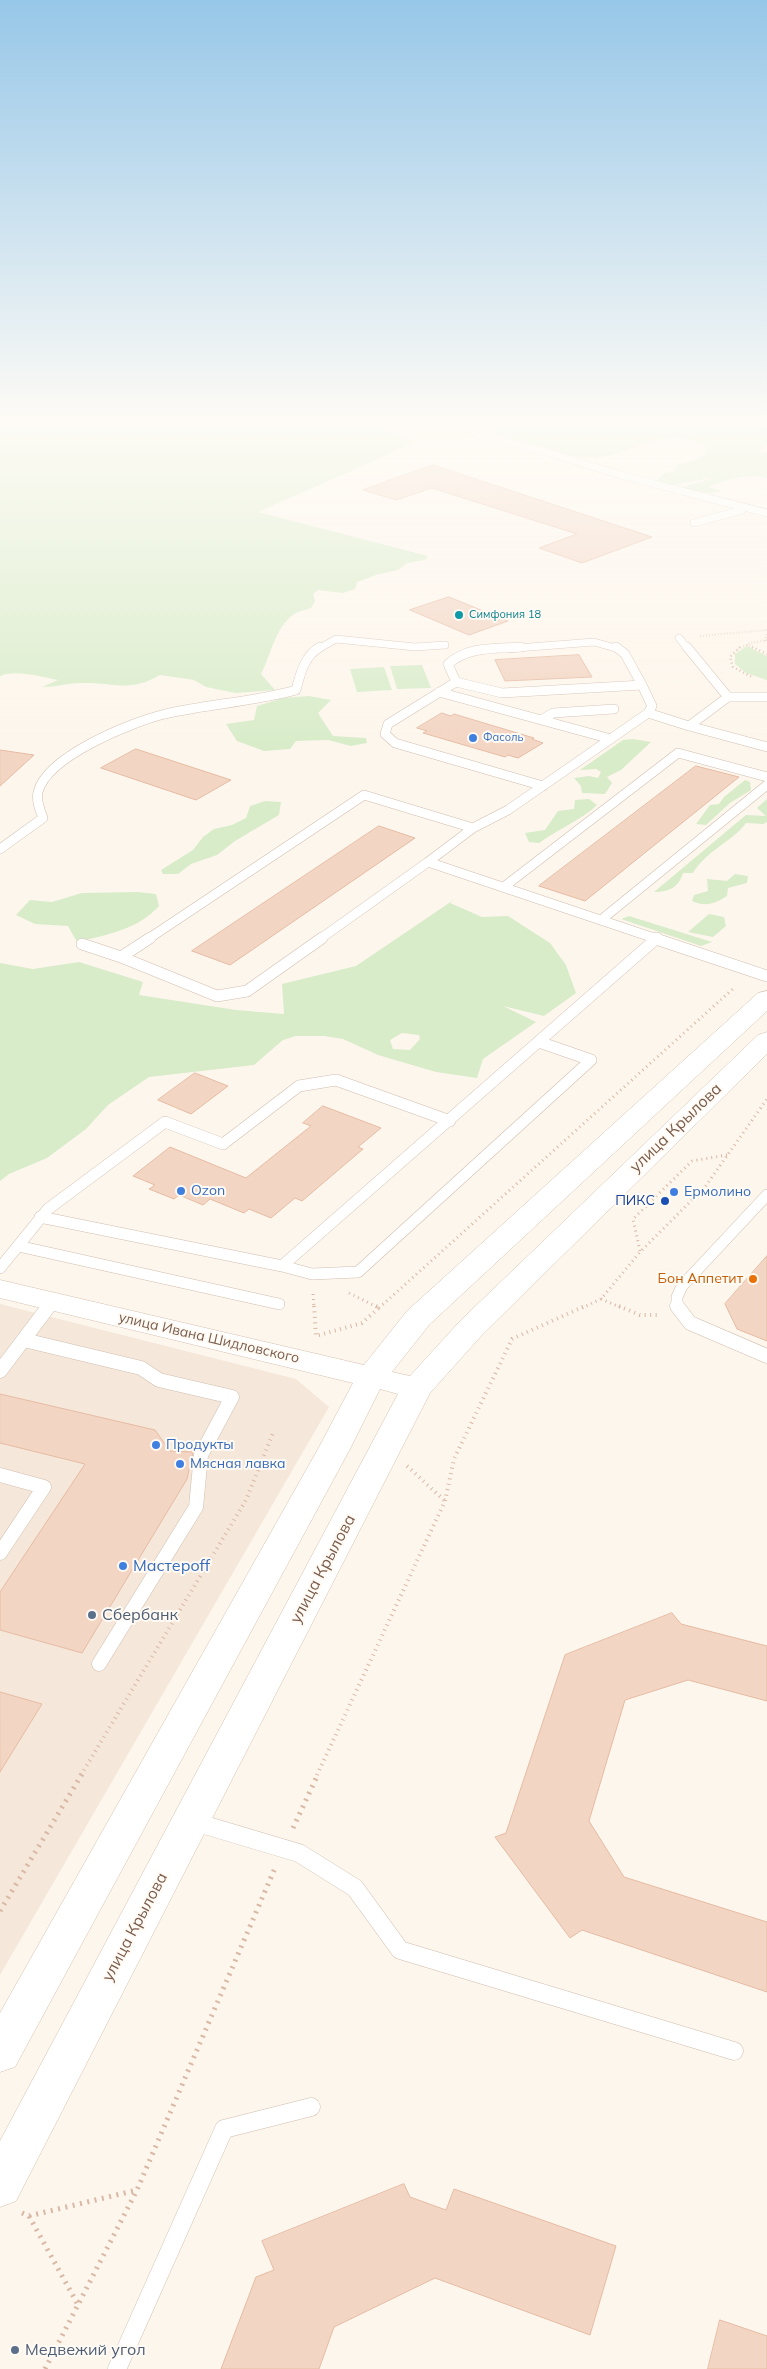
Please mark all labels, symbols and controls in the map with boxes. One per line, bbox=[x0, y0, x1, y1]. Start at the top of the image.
place label: Симфония 18 bbox=[469, 608, 541, 622]
marker: Симфония 18 bbox=[453, 609, 465, 621]
place label: Фасоль bbox=[483, 731, 524, 745]
marker: Фасоль bbox=[467, 732, 479, 744]
street label: улица Крылова bbox=[626, 1079, 726, 1177]
place label: Ozon bbox=[191, 1183, 225, 1199]
place label: Ермолино bbox=[684, 1184, 751, 1200]
marker: Ozon bbox=[175, 1185, 187, 1197]
marker: Ермолино bbox=[668, 1186, 680, 1198]
place label: ПИКС bbox=[615, 1193, 655, 1209]
marker: ПИКС bbox=[659, 1195, 671, 1207]
place label: Бон Аппетит bbox=[658, 1271, 743, 1287]
marker: Бон Аппетит bbox=[747, 1273, 759, 1285]
street label: улица Ивана Шидловского bbox=[117, 1309, 301, 1367]
place label: Продукты bbox=[166, 1437, 234, 1453]
marker: Продукты bbox=[150, 1439, 162, 1451]
place label: Мясная лавка bbox=[190, 1456, 286, 1472]
marker: Мясная лавка bbox=[174, 1458, 186, 1470]
street label: улица Крылова bbox=[286, 1511, 360, 1627]
place label: Мастерoff bbox=[133, 1556, 210, 1576]
marker: Мастерoff bbox=[117, 1560, 129, 1572]
place label: Сбербанк bbox=[102, 1605, 178, 1625]
marker: Сбербанк bbox=[86, 1609, 98, 1621]
street label: улица Крылова bbox=[98, 1869, 172, 1985]
place label: Медвежий угол bbox=[25, 2340, 146, 2360]
marker: Медвежий угол bbox=[9, 2344, 21, 2356]

